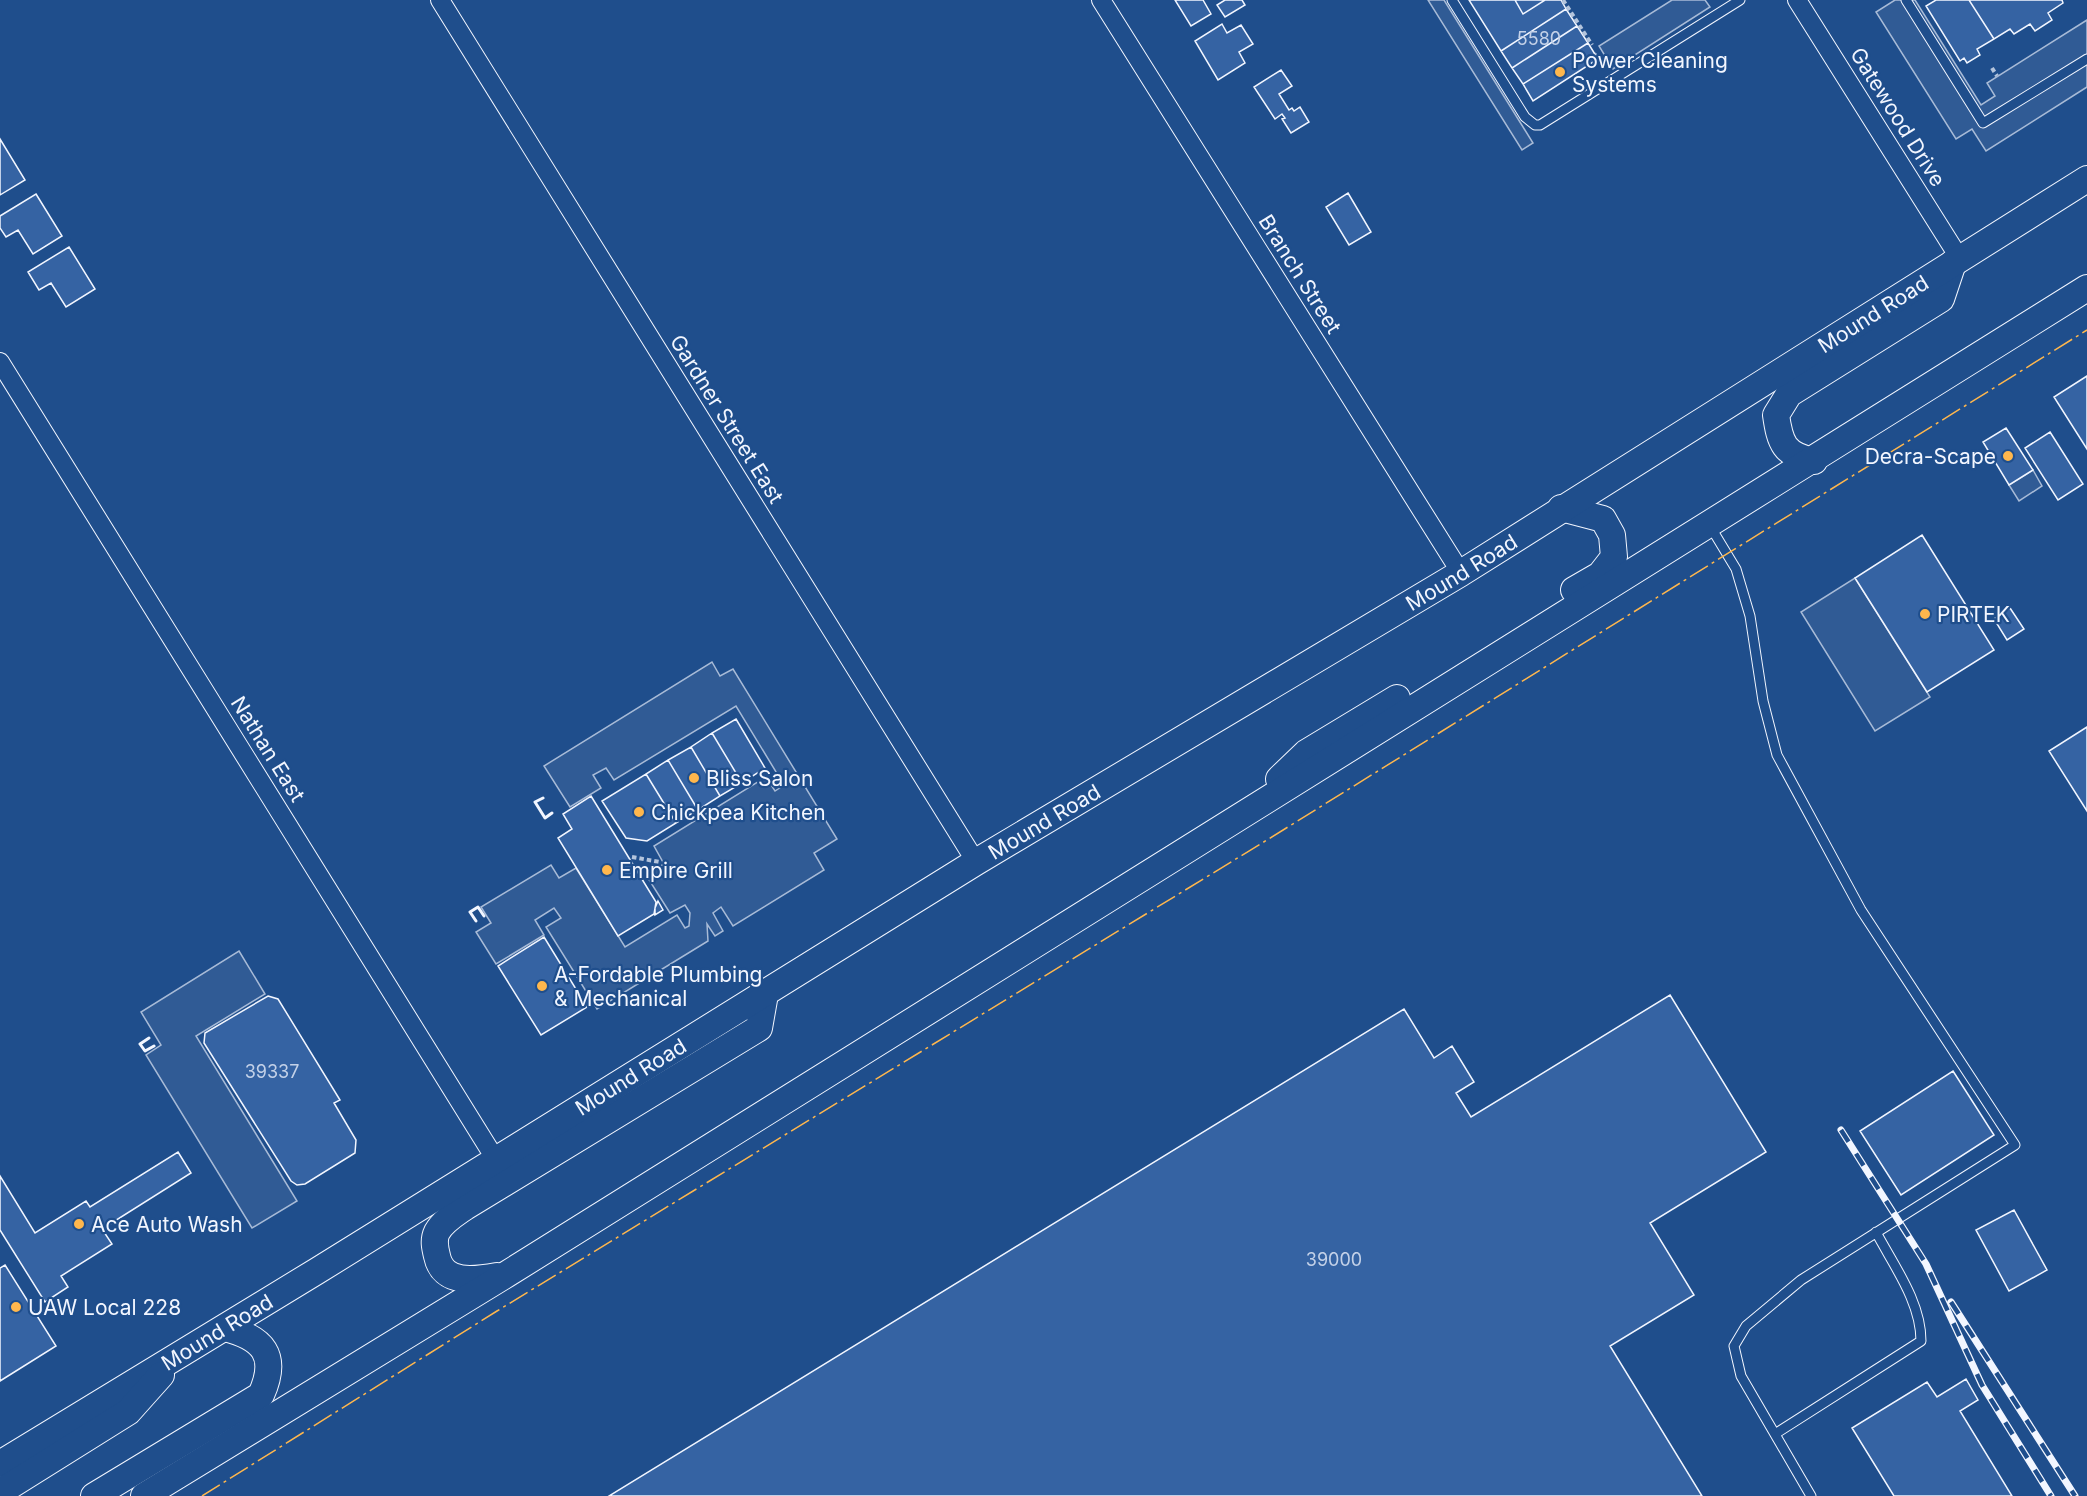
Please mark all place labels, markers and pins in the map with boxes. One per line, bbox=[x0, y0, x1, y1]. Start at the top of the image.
place label: Power Cleaning Systems bbox=[1572, 48, 1728, 97]
marker: Power Cleaning Systems bbox=[1553, 65, 1567, 79]
place label: Decra-Scape bbox=[1865, 444, 1996, 469]
marker: Decra-Scape bbox=[2001, 449, 2015, 463]
place label: PIRTEK bbox=[1937, 602, 2010, 627]
marker: PIRTEK bbox=[1918, 607, 1932, 621]
place label: Bliss Salon bbox=[706, 766, 813, 791]
marker: Bliss Salon bbox=[687, 771, 701, 785]
place label: Chickpea Kitchen bbox=[651, 800, 826, 825]
marker: Chickpea Kitchen bbox=[632, 805, 646, 819]
place label: Empire Grill bbox=[619, 858, 733, 883]
marker: Empire Grill bbox=[600, 863, 614, 877]
place label: A-Fordable Plumbing & Mechanical bbox=[554, 962, 762, 1011]
marker: A-Fordable Plumbing & Mechanical bbox=[535, 979, 549, 993]
place label: Ace Auto Wash bbox=[91, 1212, 243, 1237]
marker: Ace Auto Wash bbox=[72, 1217, 86, 1231]
place label: UAW Local 228 bbox=[28, 1295, 181, 1320]
marker: UAW Local 228 bbox=[9, 1300, 23, 1314]

